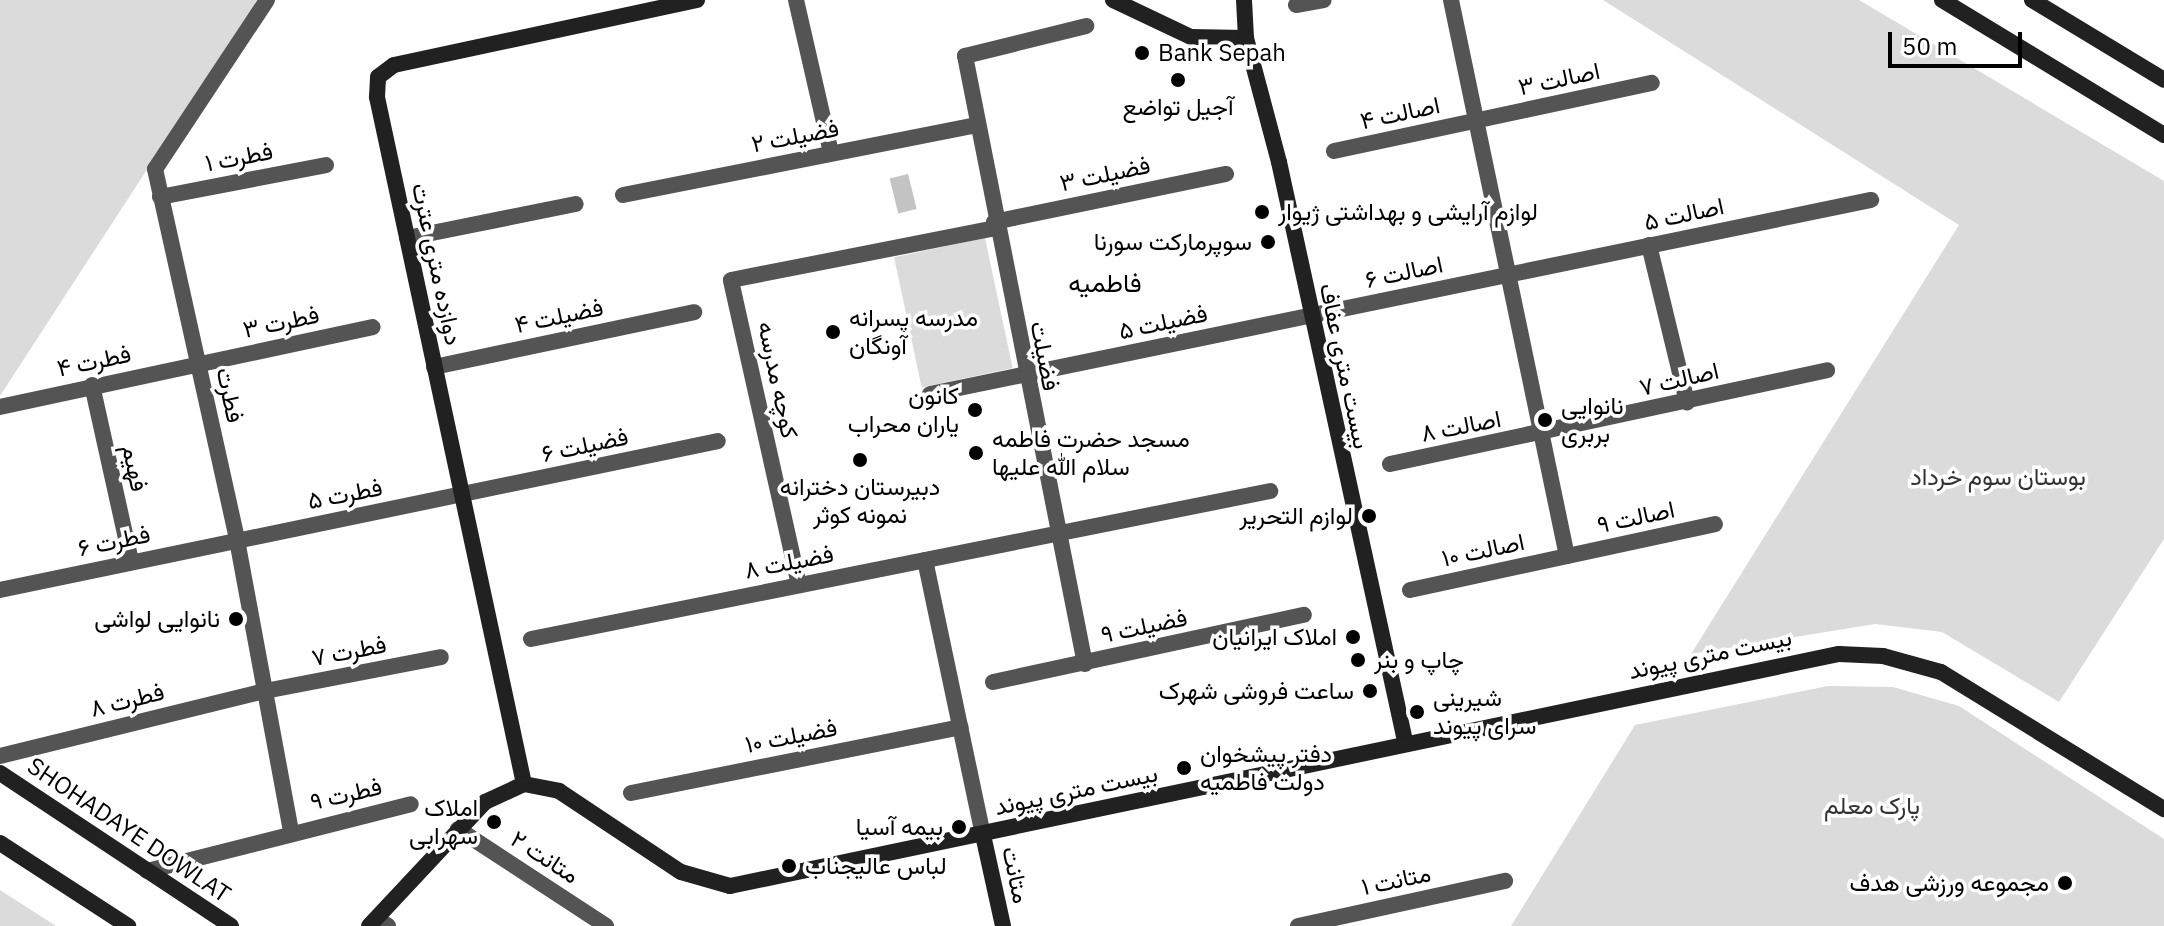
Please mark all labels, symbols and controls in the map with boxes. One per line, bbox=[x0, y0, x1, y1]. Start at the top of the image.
scale bar bbox=[1892, 16, 2026, 66]
text: 50 m bbox=[1902, 30, 1957, 62]
place label: Bank Sepah bbox=[1158, 39, 1286, 67]
marker: Bank Sepah bbox=[1133, 44, 1151, 62]
street label: اصالت ۳ bbox=[1516, 56, 1602, 102]
marker: آجیل تواضع bbox=[1169, 71, 1187, 89]
street label: اصالت ۴ bbox=[1358, 91, 1442, 135]
place label: آجیل تواضع bbox=[1122, 93, 1234, 121]
street label: فضیلت ۲ bbox=[749, 113, 841, 159]
street label: فطرت ۱ bbox=[203, 136, 275, 178]
street label: فضیلت ۳ bbox=[1057, 150, 1153, 198]
street label: دوازده متری عترت bbox=[406, 180, 468, 348]
street label: اصالت ۵ bbox=[1641, 191, 1727, 237]
place label: لوازم آرایشی و بهداشتی ژیوار bbox=[1278, 198, 1538, 226]
marker: لوازم آرایشی و بهداشتی ژیوار bbox=[1253, 203, 1271, 221]
place label: سوپرمارکت سورنا bbox=[1094, 228, 1252, 256]
marker: سوپرمارکت سورنا bbox=[1259, 233, 1277, 251]
street label: اصالت ۶ bbox=[1363, 250, 1445, 294]
district label: فاطمیه bbox=[1068, 267, 1142, 299]
street label: بیست متری عفاف bbox=[1313, 280, 1377, 452]
street label: فضیلت ۴ bbox=[512, 293, 606, 339]
street label: فضیلت ۵ bbox=[1116, 299, 1210, 345]
street label: فطرت ۳ bbox=[240, 300, 322, 344]
place label: مدرسه پسرانه آونگان bbox=[849, 304, 978, 360]
street label: کوچه مدرسه bbox=[752, 319, 804, 441]
street label: فضیلت bbox=[1024, 319, 1066, 393]
marker: مدرسه پسرانه آونگان bbox=[824, 323, 842, 341]
street label: فطرت ۴ bbox=[54, 339, 134, 383]
street label: اصالت ۷ bbox=[1636, 356, 1722, 402]
street label: فطرت bbox=[210, 365, 250, 425]
place label: کانون یاران محراب bbox=[848, 382, 959, 438]
place label: نانوایی بربری bbox=[1561, 392, 1624, 448]
marker: کانون یاران محراب bbox=[966, 401, 984, 419]
street label: اصالت ۸ bbox=[1419, 404, 1503, 448]
marker: نانوایی بربری bbox=[1536, 411, 1554, 429]
street label: فضیلت ۶ bbox=[539, 422, 631, 468]
place label: مسجد حضرت فاطمه سلام الله علیها bbox=[992, 425, 1190, 481]
street label: فهیم bbox=[116, 442, 154, 494]
marker: مسجد حضرت فاطمه سلام الله علیها bbox=[967, 444, 985, 462]
marker: دبیرستان دخترانه نمونه کوثر bbox=[851, 451, 869, 469]
park label: بوستان سوم خرداد bbox=[1910, 463, 2086, 491]
street label: فطرت ۵ bbox=[305, 473, 385, 515]
place label: دبیرستان دخترانه نمونه کوثر bbox=[780, 473, 940, 529]
street label: اصالت ۹ bbox=[1595, 495, 1677, 539]
place label: لوازم التحریر bbox=[1239, 502, 1353, 530]
marker: لوازم التحریر bbox=[1360, 507, 1378, 525]
street label: فطرت ۶ bbox=[75, 519, 153, 563]
street label: اصالت ۱۰ bbox=[1439, 527, 1527, 573]
street label: فضیلت ۸ bbox=[742, 539, 836, 585]
street label: فضیلت ۹ bbox=[1098, 603, 1190, 649]
place label: نانوایی لواشی bbox=[94, 605, 220, 633]
marker: نانوایی لواشی bbox=[227, 610, 245, 628]
place label: املاک ایرانیان bbox=[1212, 623, 1337, 651]
street label: بیست متری پیوند bbox=[1626, 623, 1794, 685]
marker: املاک ایرانیان bbox=[1344, 628, 1362, 646]
street label: فطرت ۷ bbox=[309, 630, 389, 672]
place label: چاپ و بنر bbox=[1374, 646, 1464, 674]
marker: چاپ و بنر bbox=[1349, 651, 1367, 669]
street label: فطرت ۸ bbox=[87, 677, 167, 723]
place label: ساعت فروشی شهرک bbox=[1159, 677, 1354, 705]
marker: ساعت فروشی شهرک bbox=[1361, 682, 1379, 700]
place label: شیرینی سرای پیوند bbox=[1433, 684, 1536, 740]
marker: شیرینی سرای پیوند bbox=[1408, 703, 1426, 721]
street label: فضیلت ۱۰ bbox=[743, 713, 839, 759]
place label: دفتر پیشخوان دولت فاطمیه bbox=[1200, 740, 1332, 796]
street label: SHOHADAYE DOWLAT bbox=[22, 751, 236, 909]
street label: بیست متری پیوند bbox=[992, 759, 1160, 821]
marker: دفتر پیشخوان دولت فاطمیه bbox=[1175, 759, 1193, 777]
street label: فطرت ۹ bbox=[307, 772, 385, 816]
park label: پارک معلم bbox=[1824, 792, 1920, 820]
place label: املاک سهرابی bbox=[409, 794, 478, 850]
marker: املاک سهرابی bbox=[485, 813, 503, 831]
place label: بیمه آسیا bbox=[856, 813, 943, 841]
marker: بیمه آسیا bbox=[950, 818, 968, 836]
street label: متانت ۲ bbox=[505, 824, 585, 890]
street label: متانت bbox=[996, 844, 1036, 906]
place label: لباس عالیجناب bbox=[805, 852, 947, 880]
marker: لباس عالیجناب bbox=[780, 857, 798, 875]
street label: متانت ۱ bbox=[1359, 859, 1433, 901]
place label: مجموعه ورزشی هدف bbox=[1850, 869, 2049, 897]
marker: مجموعه ورزشی هدف bbox=[2056, 874, 2074, 892]

